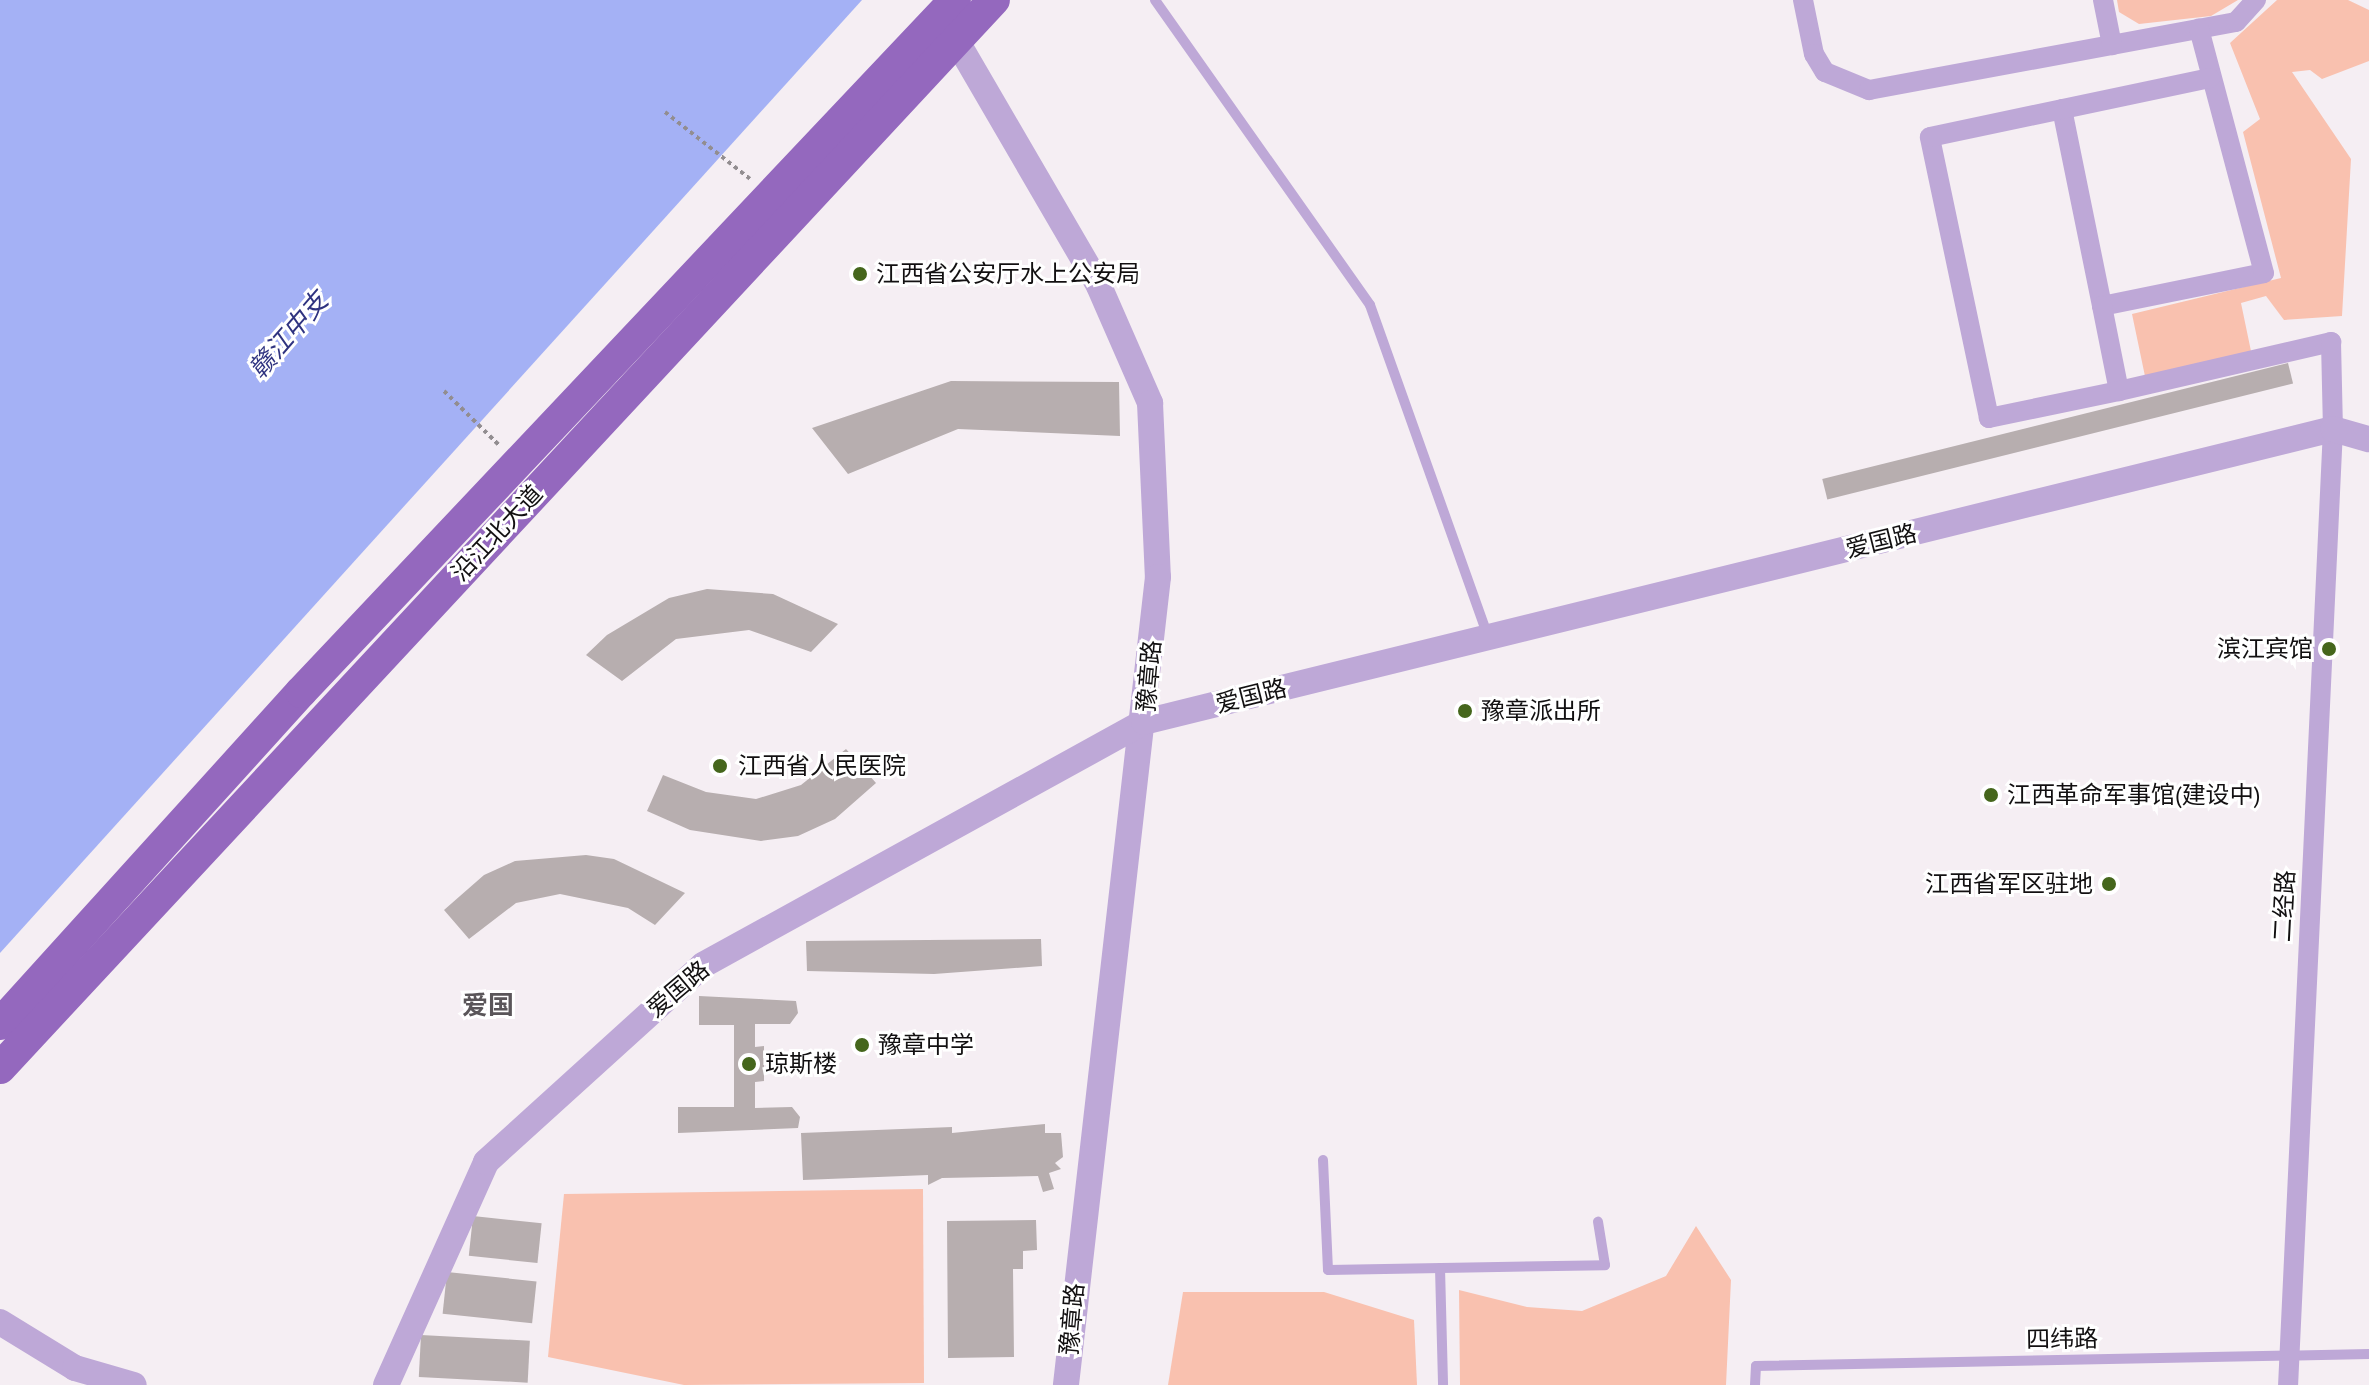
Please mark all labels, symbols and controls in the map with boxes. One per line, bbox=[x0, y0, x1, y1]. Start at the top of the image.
place label: 江西省公安厅水上公安局 bbox=[876, 260, 1140, 288]
marker: 江西省公安厅水上公安局 bbox=[851, 265, 869, 283]
water label: 赣江中支 bbox=[242, 286, 334, 384]
street label: 沿江北大道 bbox=[446, 479, 548, 587]
street label: 爱国路 bbox=[1843, 518, 1919, 564]
place label: 滨江宾馆 bbox=[2217, 635, 2313, 663]
street label: 豫章路 bbox=[1132, 639, 1166, 713]
marker: 滨江宾馆 bbox=[2320, 640, 2338, 658]
street label: 爱国路 bbox=[1213, 673, 1289, 719]
place label: 豫章派出所 bbox=[1481, 697, 1601, 725]
marker: 豫章派出所 bbox=[1456, 702, 1474, 720]
place label: 江西省人民医院 bbox=[738, 752, 906, 780]
marker: 江西省人民医院 bbox=[709, 755, 731, 777]
place label: 江西革命军事馆(建设中) bbox=[2007, 781, 2260, 809]
marker: 江西革命军事馆(建设中) bbox=[1982, 786, 2000, 804]
street label: 二经路 bbox=[2268, 869, 2300, 943]
place label: 江西省军区驻地 bbox=[1925, 870, 2093, 898]
marker: 江西省军区驻地 bbox=[2100, 875, 2118, 893]
street label: 爱国路 bbox=[641, 955, 715, 1023]
district label: 爱国 bbox=[462, 989, 514, 1021]
place label: 豫章中学 bbox=[878, 1031, 974, 1059]
marker: 豫章中学 bbox=[853, 1036, 871, 1054]
place label: 琼斯楼 bbox=[765, 1050, 837, 1078]
marker: 琼斯楼 bbox=[740, 1055, 758, 1073]
street label: 豫章路 bbox=[1055, 1282, 1089, 1356]
street label: 四纬路 bbox=[2026, 1324, 2098, 1354]

